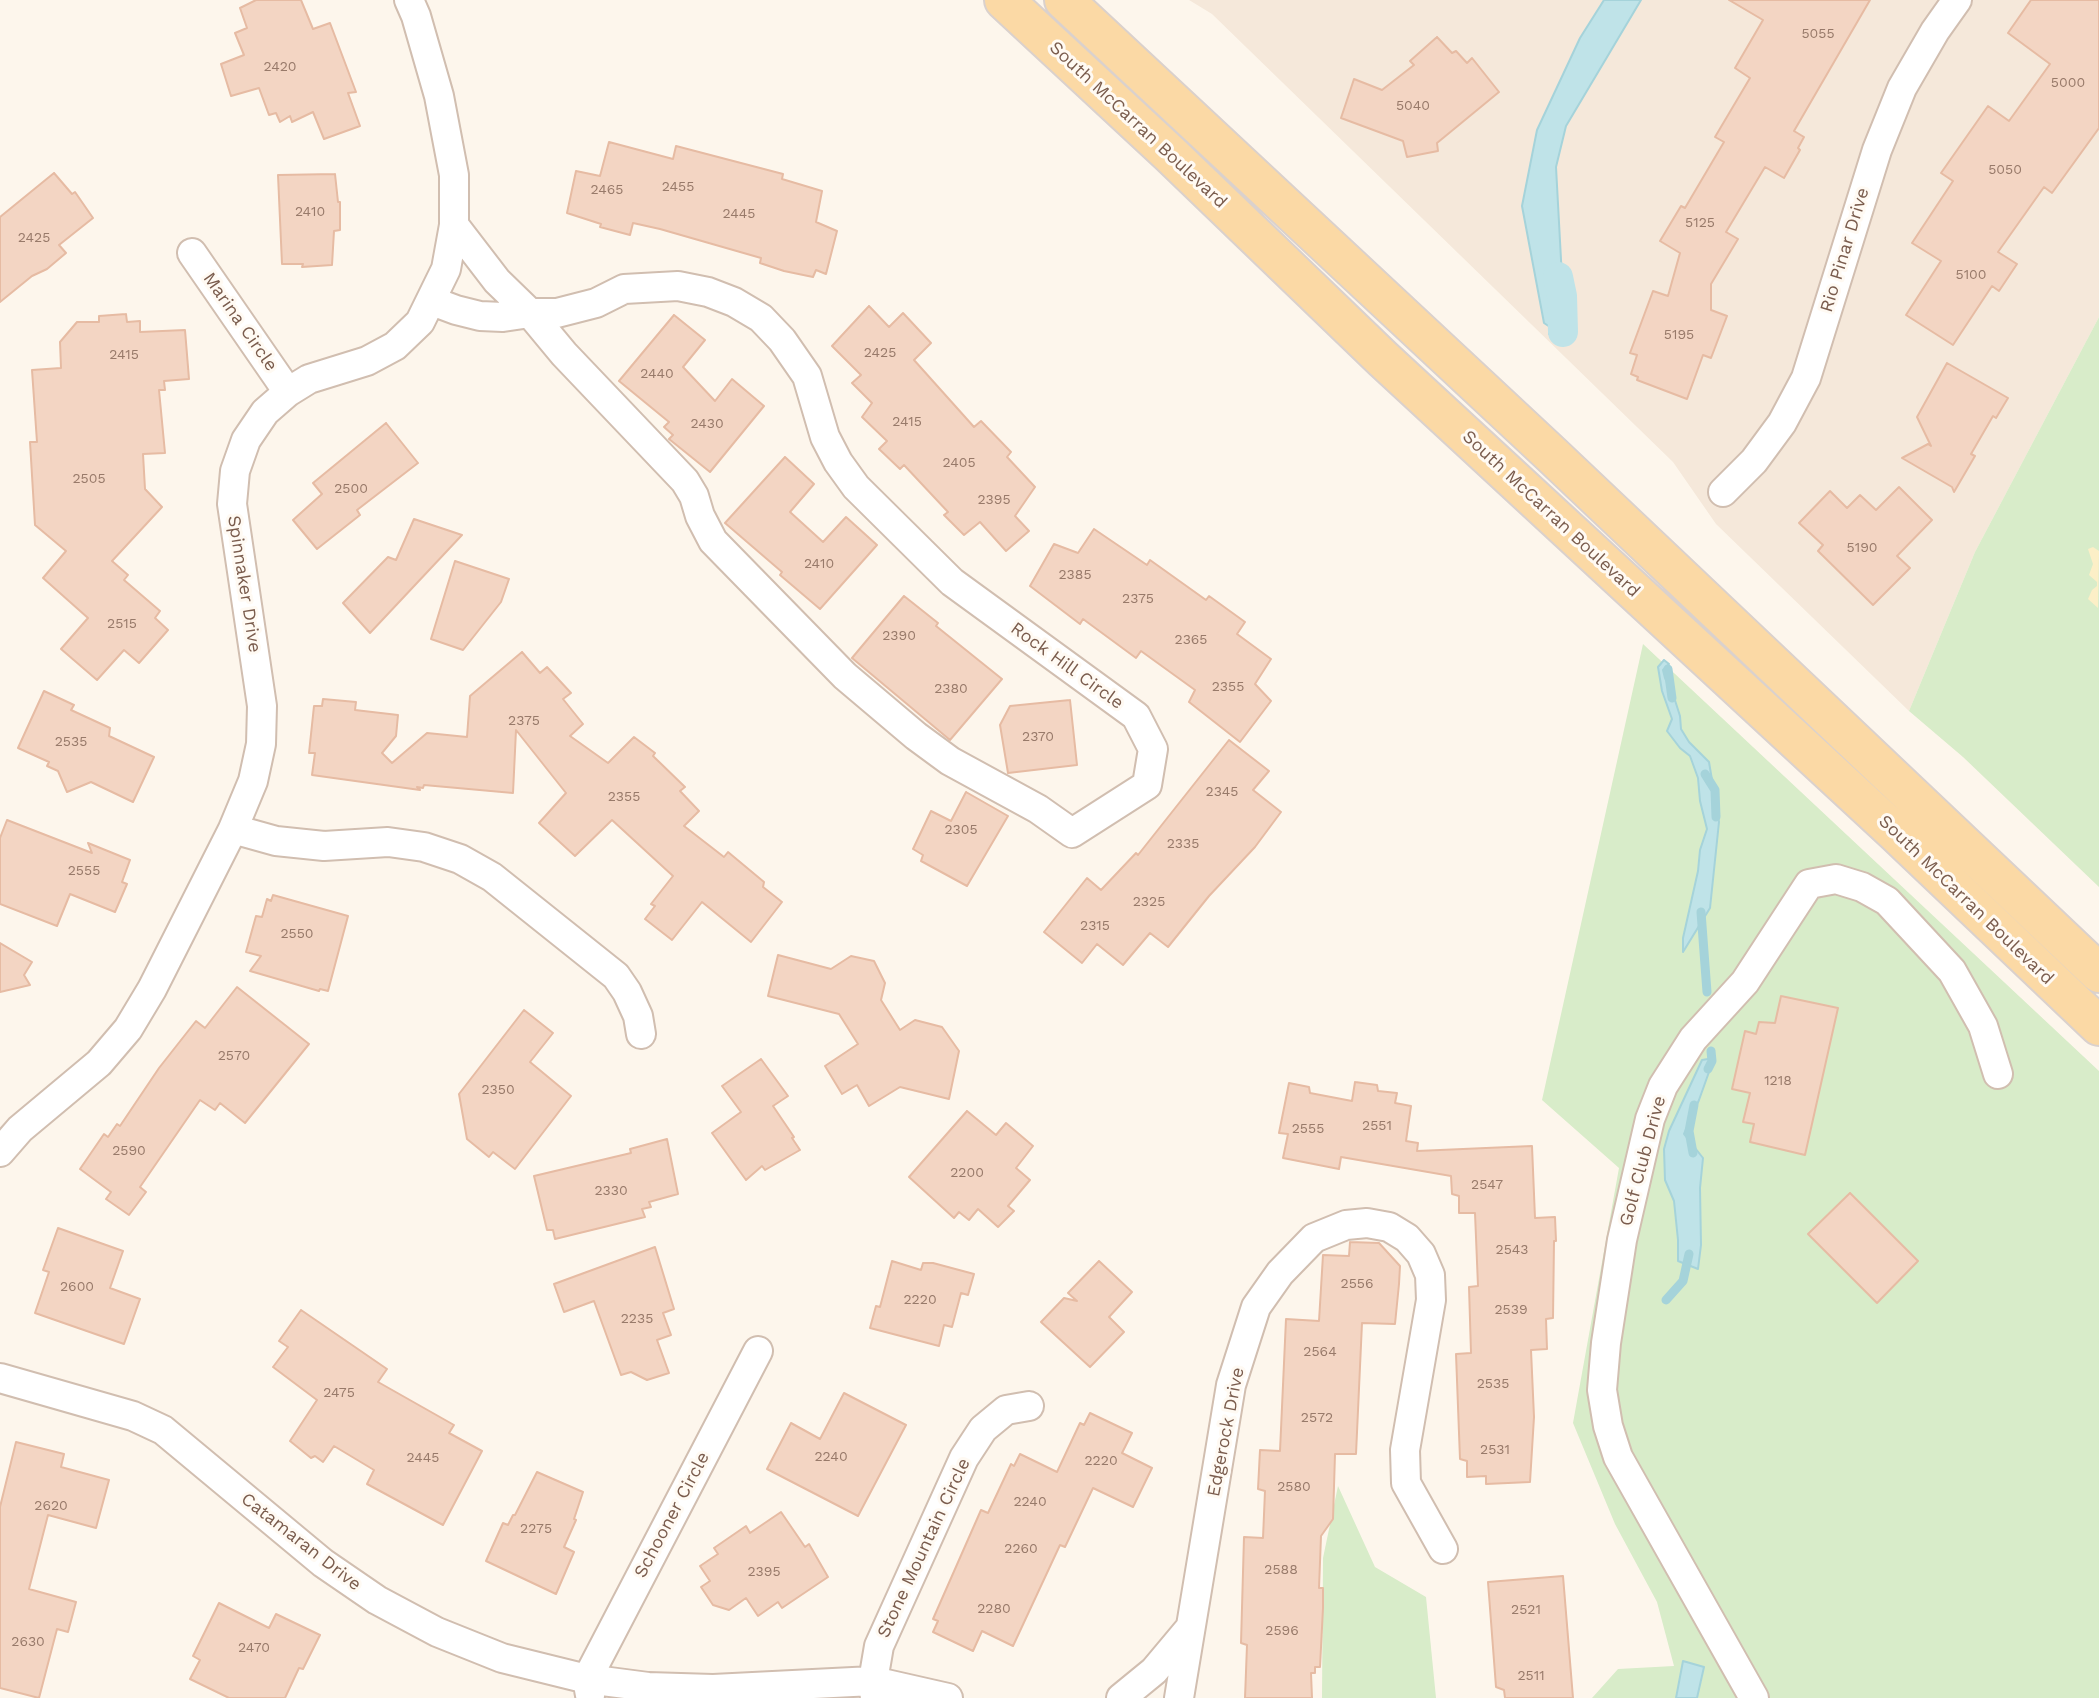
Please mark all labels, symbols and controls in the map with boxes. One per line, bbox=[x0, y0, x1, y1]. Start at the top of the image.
house number: 5055 bbox=[1801, 26, 1835, 42]
street label: South McCarran Boulevard bbox=[1045, 37, 1231, 213]
house number: 2420 bbox=[263, 59, 297, 75]
house number: 5000 bbox=[2051, 75, 2085, 91]
house number: 5040 bbox=[1396, 98, 1430, 114]
house number: 5050 bbox=[1988, 162, 2022, 178]
house number: 2455 bbox=[662, 179, 694, 195]
house number: 2465 bbox=[591, 182, 623, 198]
street label: Rio Pinar Drive bbox=[1816, 185, 1874, 315]
house number: 2410 bbox=[295, 204, 325, 220]
house number: 2445 bbox=[723, 206, 755, 222]
house number: 5125 bbox=[1685, 215, 1715, 231]
house number: 2425 bbox=[18, 230, 50, 246]
house number: 5100 bbox=[1955, 267, 1987, 283]
street label: Marina Circle bbox=[198, 269, 282, 375]
house number: 5195 bbox=[1664, 327, 1694, 343]
house number: 2425 bbox=[864, 345, 896, 361]
house number: 2415 bbox=[109, 347, 139, 363]
house number: 2440 bbox=[640, 366, 674, 382]
house number: 2415 bbox=[892, 414, 922, 430]
house number: 2430 bbox=[690, 416, 724, 432]
street label: South McCarran Boulevard bbox=[1458, 426, 1644, 602]
house number: 2405 bbox=[942, 455, 976, 471]
house number: 2505 bbox=[72, 471, 106, 487]
house number: 2500 bbox=[334, 481, 368, 497]
house number: 2395 bbox=[977, 492, 1011, 508]
street label: Spinnaker Drive bbox=[222, 514, 266, 654]
house number: 5190 bbox=[1847, 540, 1877, 556]
house number: 2410 bbox=[804, 556, 834, 572]
house number: 2385 bbox=[1058, 567, 1092, 583]
house number: 2375 bbox=[1122, 591, 1154, 607]
house number: 2515 bbox=[107, 616, 137, 632]
street label: Rock Hill Circle bbox=[1006, 618, 1128, 714]
house number: 2390 bbox=[882, 628, 916, 644]
house number: 2365 bbox=[1175, 632, 1207, 648]
house number: 2355 bbox=[1212, 679, 1244, 695]
house number: 2380 bbox=[934, 681, 968, 697]
house number: 2375 bbox=[508, 713, 540, 729]
house number: 2370 bbox=[1022, 729, 1054, 745]
house number: 2535 bbox=[55, 734, 87, 750]
house number: 2345 bbox=[1205, 784, 1239, 800]
house number: 2355 bbox=[608, 789, 640, 805]
street label: South McCarran Boulevard bbox=[1874, 811, 2058, 989]
house number: 2305 bbox=[944, 822, 978, 838]
house number: 2335 bbox=[1167, 836, 1199, 852]
house number: 2555 bbox=[68, 863, 100, 879]
house number: 2325 bbox=[1133, 894, 1165, 910]
house number: 2315 bbox=[1080, 918, 1110, 934]
house number: 2550 bbox=[280, 926, 314, 942]
house number: 2570 bbox=[218, 1048, 250, 1064]
house number: 1218 bbox=[1764, 1073, 1792, 1089]
house number: 2350 bbox=[481, 1082, 515, 1098]
street label: Golf Club Drive bbox=[1615, 1094, 1671, 1228]
house number: 2551 bbox=[1362, 1118, 1392, 1134]
house number: 2555 bbox=[1292, 1121, 1324, 1137]
house number: 2590 bbox=[112, 1143, 146, 1159]
house number: 2200 bbox=[950, 1165, 984, 1181]
house number: 2547 bbox=[1471, 1177, 1503, 1193]
house number: 2330 bbox=[594, 1183, 628, 1199]
house number: 2543 bbox=[1495, 1242, 1529, 1258]
house number: 2556 bbox=[1341, 1276, 1373, 1292]
house number: 2600 bbox=[60, 1279, 94, 1295]
house number: 2220 bbox=[903, 1292, 937, 1308]
house number: 2539 bbox=[1494, 1302, 1528, 1318]
house number: 2235 bbox=[621, 1311, 653, 1327]
house number: 2564 bbox=[1303, 1344, 1337, 1360]
street label: Edgerock Drive bbox=[1203, 1365, 1249, 1499]
house number: 2535 bbox=[1477, 1376, 1509, 1392]
house number: 2475 bbox=[323, 1385, 355, 1401]
house number: 2572 bbox=[1301, 1410, 1333, 1426]
house number: 2531 bbox=[1480, 1442, 1510, 1458]
street label: Schooner Circle bbox=[630, 1448, 714, 1582]
house number: 2240 bbox=[814, 1449, 848, 1465]
house number: 2445 bbox=[407, 1450, 439, 1466]
house number: 2220 bbox=[1084, 1453, 1118, 1469]
street label: Stone Mountain Circle bbox=[873, 1455, 975, 1641]
house number: 2580 bbox=[1277, 1479, 1311, 1495]
street label: Catamaran Drive bbox=[237, 1488, 365, 1596]
house number: 2240 bbox=[1013, 1494, 1047, 1510]
house number: 2620 bbox=[34, 1498, 68, 1514]
house number: 2275 bbox=[520, 1521, 552, 1537]
house number: 2260 bbox=[1004, 1541, 1038, 1557]
house number: 2588 bbox=[1264, 1562, 1298, 1578]
house number: 2395 bbox=[747, 1564, 781, 1580]
house number: 2280 bbox=[977, 1601, 1011, 1617]
house number: 2521 bbox=[1511, 1602, 1541, 1618]
house number: 2596 bbox=[1265, 1623, 1299, 1639]
house number: 2630 bbox=[11, 1634, 45, 1650]
house number: 2470 bbox=[238, 1640, 270, 1656]
house number: 2511 bbox=[1517, 1668, 1545, 1684]

